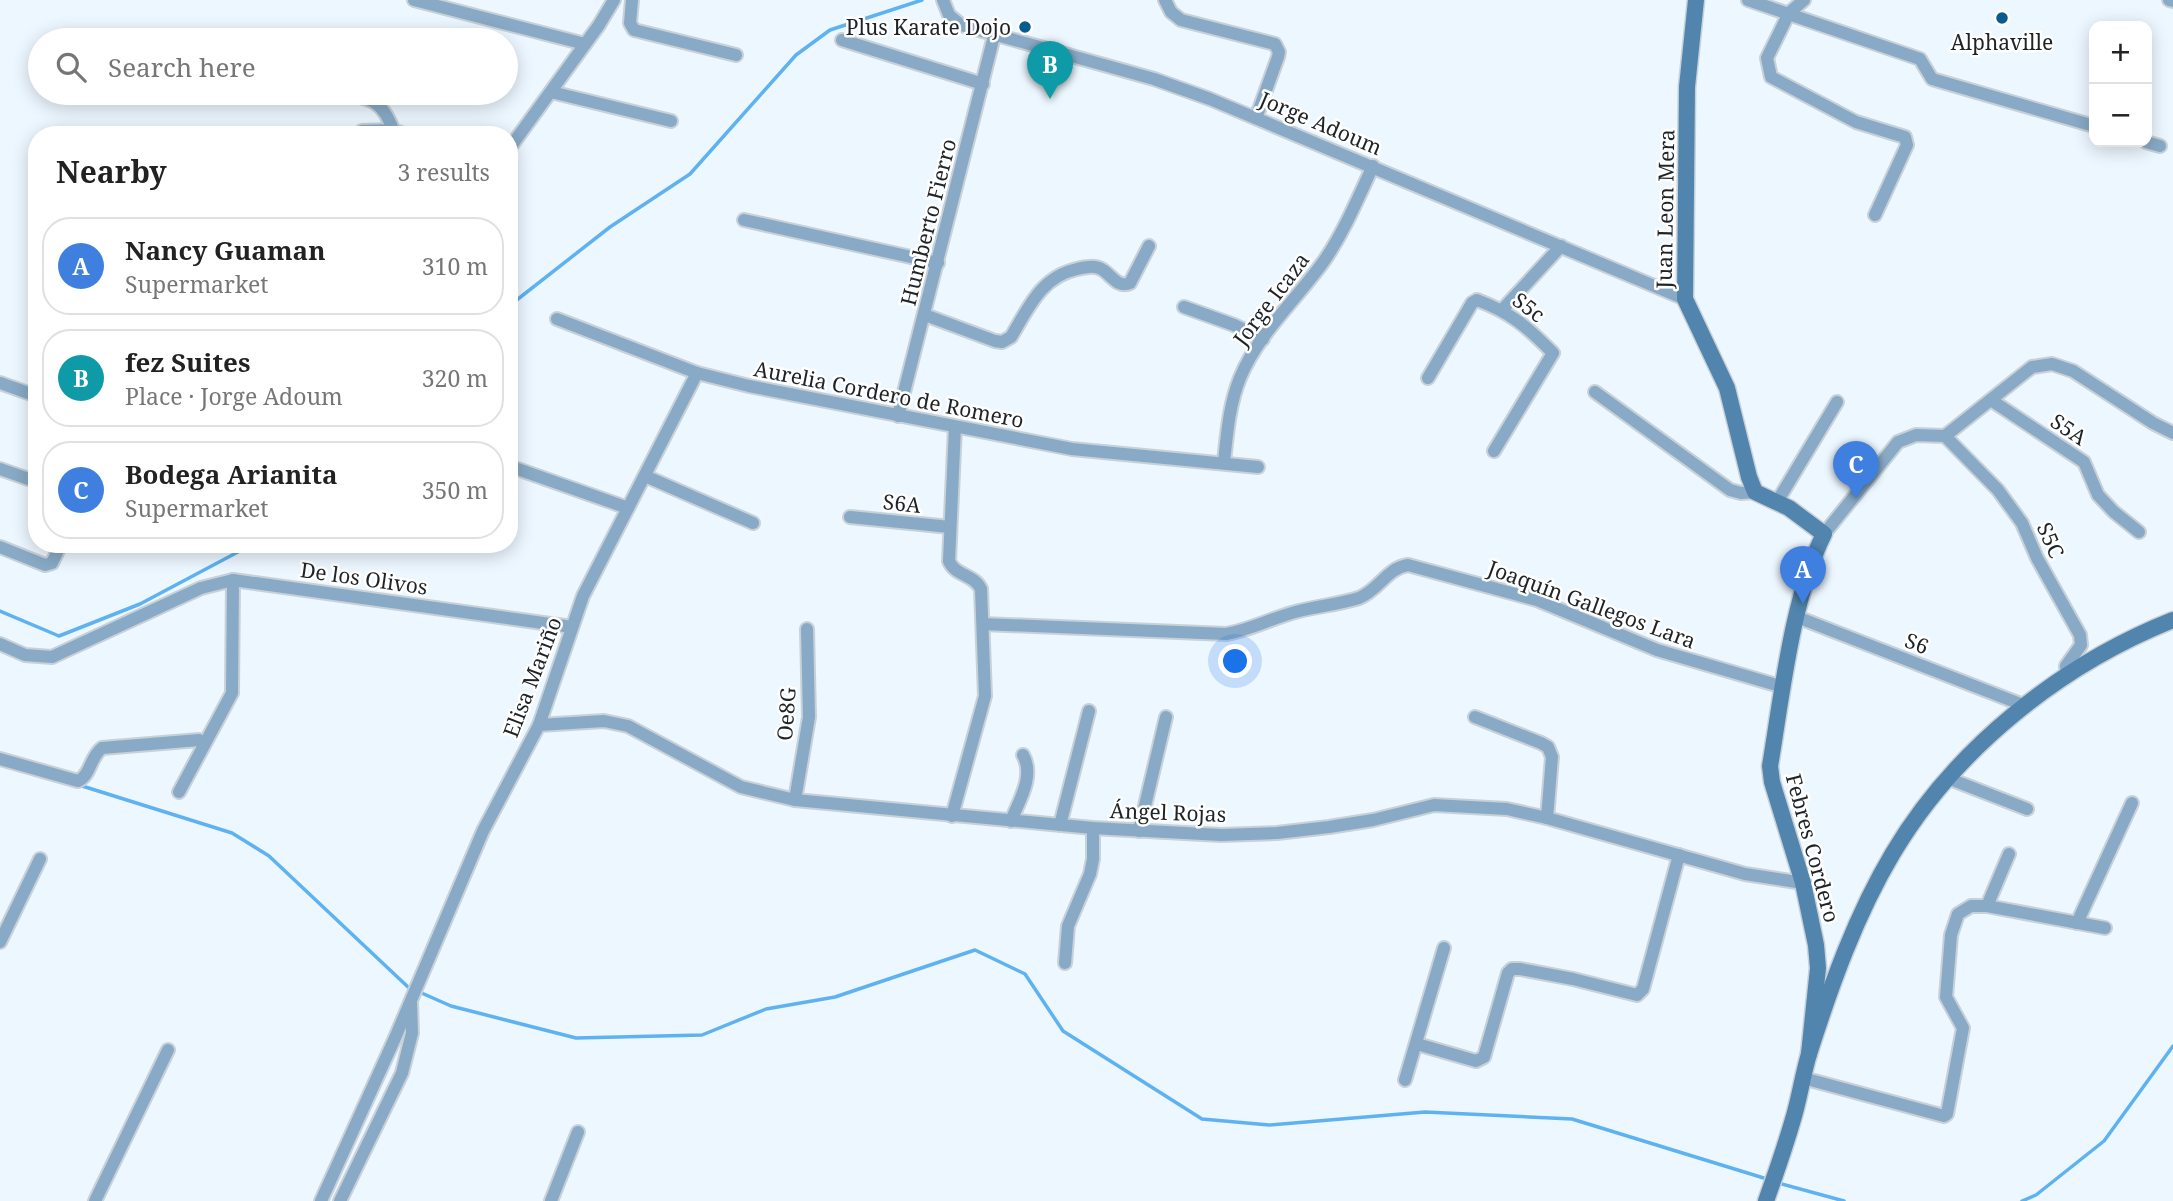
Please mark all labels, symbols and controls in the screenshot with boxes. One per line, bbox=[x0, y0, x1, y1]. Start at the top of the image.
marker: Alphaville bbox=[1994, 10, 2010, 26]
place label: Plus Karate Dojo bbox=[846, 13, 1011, 41]
marker: Plus Karate Dojo bbox=[1017, 19, 1033, 35]
map controls bbox=[2089, 21, 2152, 147]
button: + bbox=[2089, 21, 2152, 84]
search box bbox=[28, 28, 518, 105]
place label: Alphaville bbox=[1951, 28, 2053, 56]
pin: B bbox=[1027, 41, 1073, 99]
icon: search bbox=[52, 48, 90, 86]
text: Search here bbox=[108, 49, 256, 85]
street label: Jorge Adoum bbox=[1255, 84, 1386, 161]
button: − bbox=[2089, 84, 2152, 147]
street label: Juan Leon Mera bbox=[1650, 129, 1680, 290]
street label: Humberto Fierro bbox=[894, 136, 962, 308]
text: Nearby bbox=[56, 151, 167, 192]
text: 3 results bbox=[397, 156, 490, 188]
text: Nancy Guaman bbox=[125, 232, 326, 268]
street label: Jorge Icaza bbox=[1226, 247, 1315, 352]
text: A bbox=[72, 250, 90, 282]
text: 310 m bbox=[422, 250, 488, 282]
text: Supermarket bbox=[125, 268, 268, 300]
street label: S5c bbox=[1507, 286, 1551, 328]
text: fez Suites bbox=[125, 344, 250, 380]
street label: Aurelia Cordero de Romero bbox=[752, 354, 1026, 434]
text: B bbox=[73, 362, 89, 394]
text: 320 m bbox=[422, 362, 488, 394]
text: Place · Jorge Adoum bbox=[125, 380, 343, 412]
street label: S5A bbox=[2045, 407, 2093, 451]
pin: C bbox=[1833, 441, 1879, 499]
text: Bodega Arianita bbox=[125, 456, 338, 492]
text: C bbox=[73, 474, 89, 506]
text: 350 m bbox=[422, 474, 488, 506]
street label: S6A bbox=[882, 487, 923, 519]
text: Supermarket bbox=[125, 492, 268, 524]
street label: S5C bbox=[2031, 518, 2071, 562]
pin: A bbox=[1780, 546, 1826, 604]
street label: Joaquín Gallegos Lara bbox=[1483, 553, 1700, 655]
street label: De los Olivos bbox=[299, 555, 429, 601]
street label: Elisa Mariño bbox=[496, 613, 568, 741]
street label: S6 bbox=[1901, 626, 1933, 660]
your location bbox=[1218, 644, 1252, 678]
street label: Oe8G bbox=[770, 686, 802, 742]
street label: Febres Cordero bbox=[1780, 771, 1846, 925]
street label: Ángel Rojas bbox=[1109, 796, 1227, 828]

